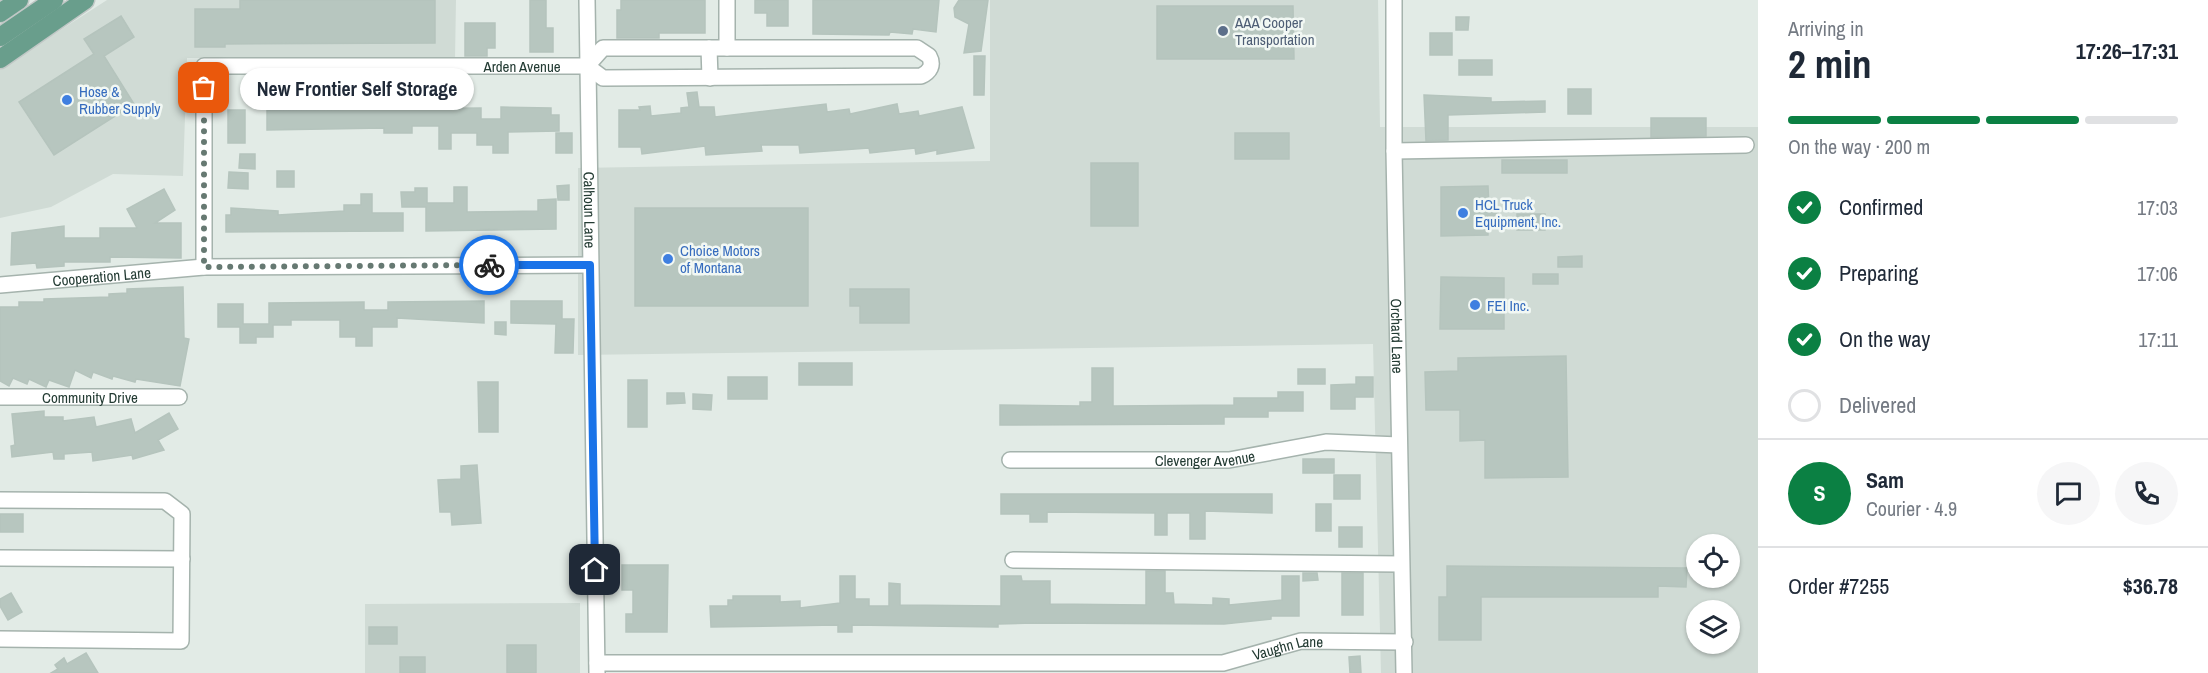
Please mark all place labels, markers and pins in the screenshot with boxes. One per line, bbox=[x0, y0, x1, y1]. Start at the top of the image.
place label: AAA Cooper Transportation bbox=[1234, 12, 1315, 50]
marker: AAA Cooper Transportation bbox=[1216, 24, 1230, 38]
pin bbox=[178, 62, 229, 113]
callout: New Frontier Self Storage bbox=[240, 67, 474, 109]
place label: Hose & Rubber Supply bbox=[79, 81, 161, 119]
marker: Hose & Rubber Supply bbox=[60, 93, 74, 107]
place label: HCL Truck Equipment, Inc. bbox=[1475, 194, 1561, 232]
marker: HCL Truck Equipment, Inc. bbox=[1456, 206, 1470, 220]
place label: Choice Motors of Montana bbox=[680, 240, 760, 278]
marker: Choice Motors of Montana bbox=[661, 252, 675, 266]
place label: FEI Inc. bbox=[1487, 295, 1529, 316]
marker: FEI Inc. bbox=[1468, 298, 1482, 312]
pin bbox=[569, 544, 620, 595]

